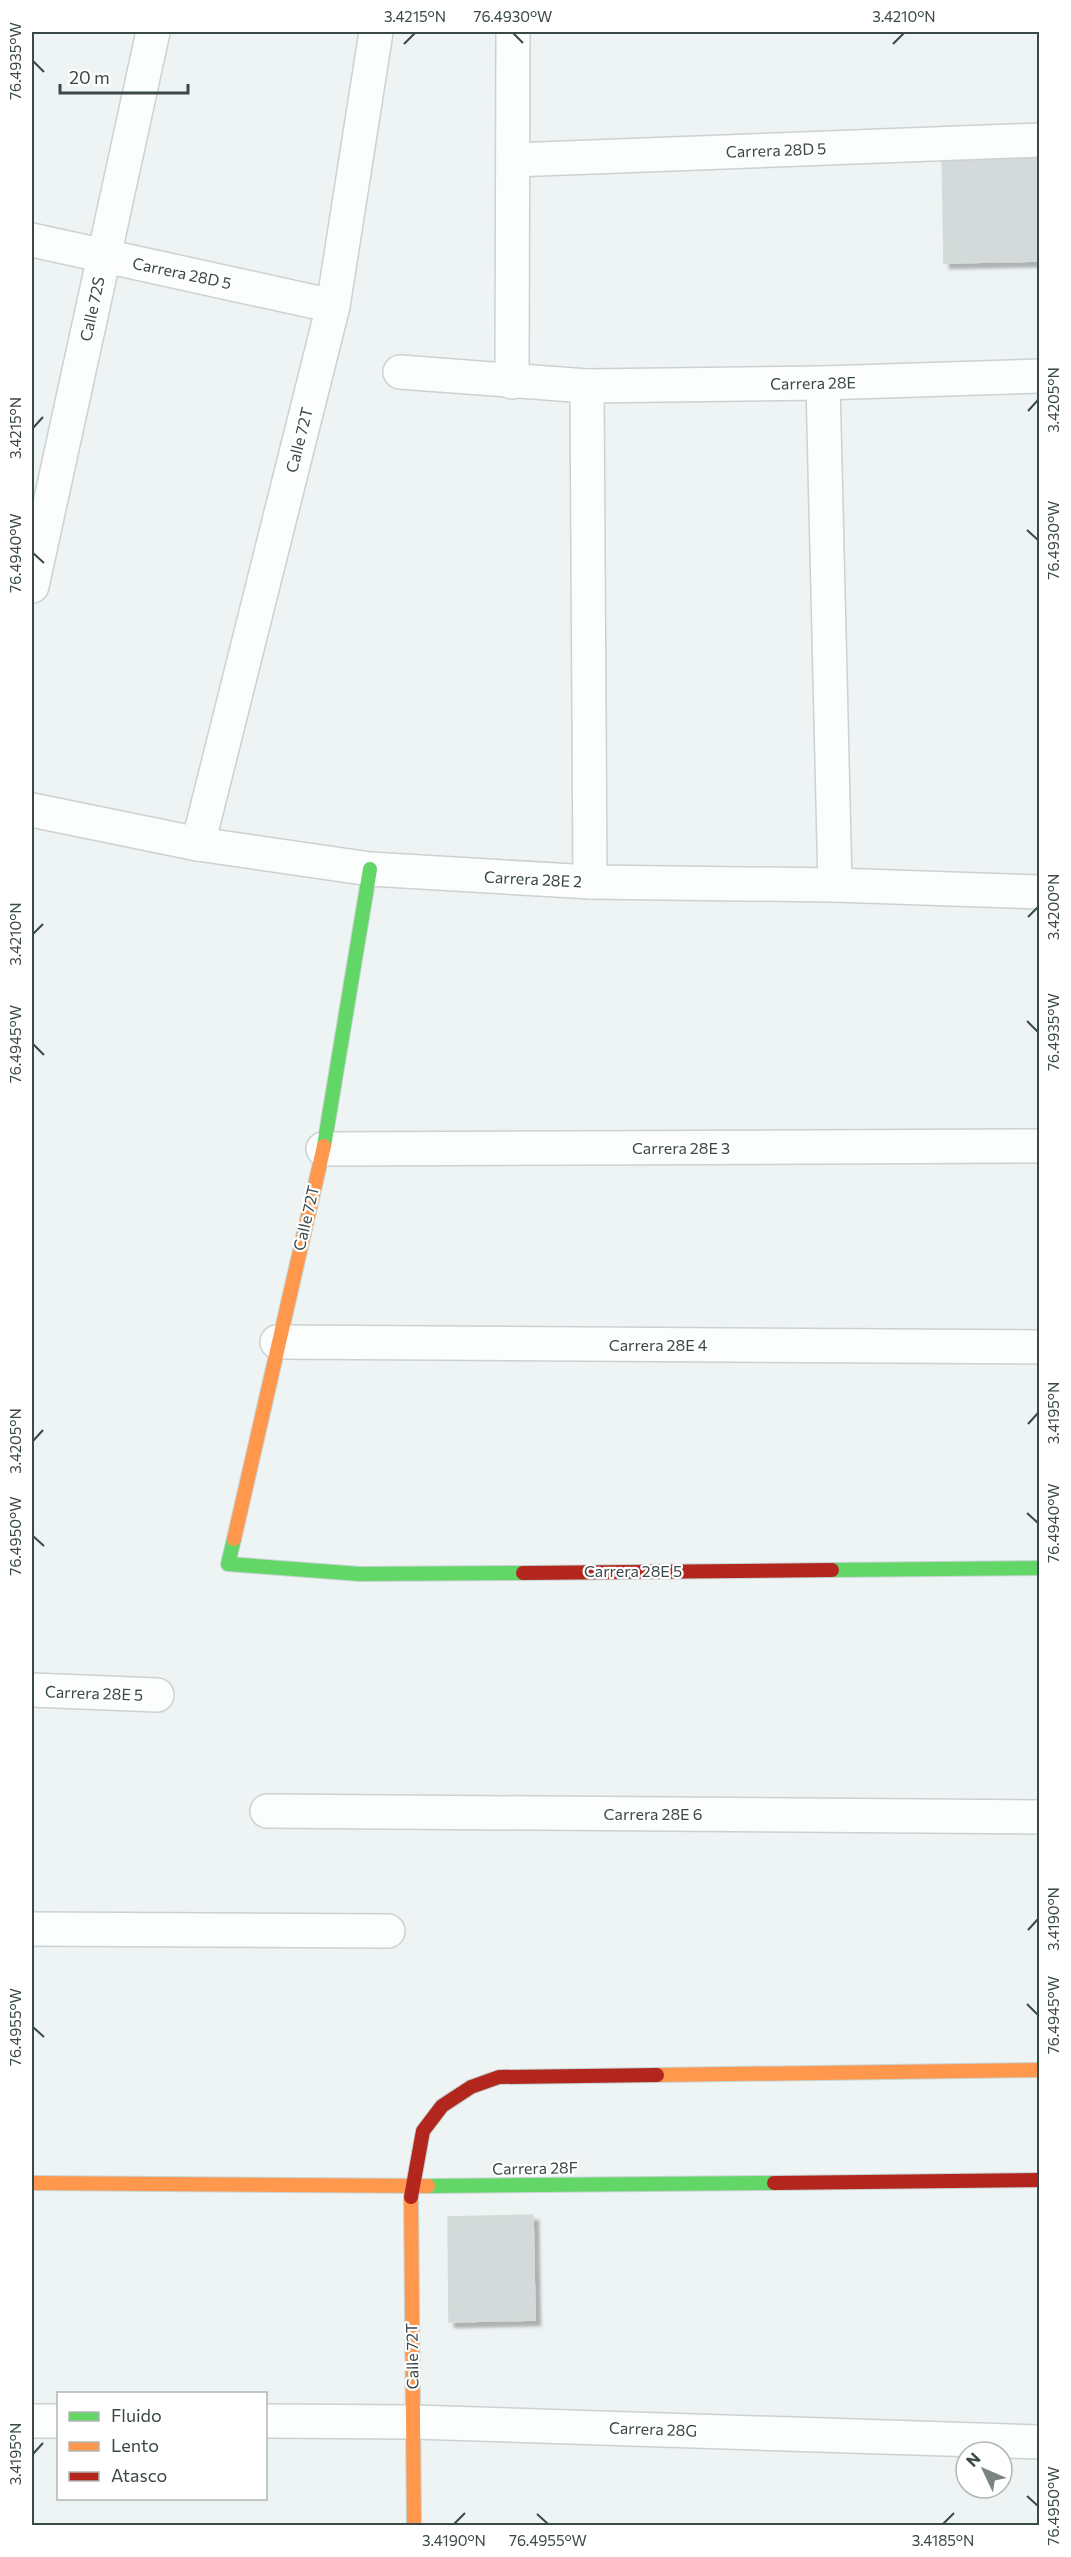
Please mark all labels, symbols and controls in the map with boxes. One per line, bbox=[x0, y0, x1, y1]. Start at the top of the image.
text: 3.4215°N bbox=[384, 7, 446, 25]
text: 76.4930°W bbox=[474, 7, 552, 25]
text: 3.4210°N bbox=[872, 7, 936, 25]
text: 76.4935°W bbox=[6, 22, 24, 100]
scale bar bbox=[60, 57, 188, 95]
text: 20 m bbox=[69, 66, 110, 88]
street label: Carrera 28D 5 bbox=[725, 138, 827, 161]
street label: Carrera 28D 5 bbox=[131, 253, 233, 292]
street label: Calle 72S bbox=[75, 275, 108, 343]
text: 3.4205°N bbox=[1044, 367, 1062, 433]
street label: Carrera 28E bbox=[770, 372, 856, 393]
text: 3.4215°N bbox=[6, 397, 24, 459]
street label: Calle 72T bbox=[281, 405, 316, 474]
text: 76.4930°W bbox=[1044, 501, 1062, 579]
text: 76.4940°W bbox=[6, 513, 24, 593]
street label: Carrera 28E 2 bbox=[484, 866, 583, 891]
text: 3.4200°N bbox=[1044, 874, 1062, 940]
text: 3.4210°N bbox=[6, 902, 24, 966]
text: 76.4935°W bbox=[1044, 993, 1062, 1071]
text: 76.4945°W bbox=[6, 1005, 24, 1083]
street label: Carrera 28E 3 bbox=[632, 1138, 730, 1157]
street label: Calle 72T bbox=[289, 1183, 322, 1252]
street label: Carrera 28E 4 bbox=[609, 1335, 708, 1354]
text: 3.4195°N bbox=[1044, 1382, 1062, 1444]
text: 3.4205°N bbox=[6, 1408, 24, 1474]
text: 76.4940°W bbox=[1044, 1483, 1062, 1563]
text: 76.4950°W bbox=[6, 1497, 24, 1575]
street label: Carrera 28E 5 bbox=[584, 1561, 682, 1580]
street label: Carrera 28E 5 bbox=[45, 1681, 143, 1704]
street label: Carrera 28E 6 bbox=[604, 1804, 702, 1823]
text: 3.4190°N bbox=[1044, 1887, 1062, 1951]
text: 76.4945°W bbox=[1044, 1976, 1062, 2054]
text: 76.4955°W bbox=[6, 1988, 24, 2066]
street label: Carrera 28F bbox=[492, 2157, 578, 2178]
street label: Calle 72T bbox=[401, 2323, 422, 2389]
legend bbox=[57, 2392, 267, 2500]
text: Fluido bbox=[111, 2404, 162, 2426]
street label: Carrera 28G bbox=[609, 2417, 697, 2440]
text: 3.4195°N bbox=[6, 2423, 24, 2485]
text: Lento bbox=[111, 2434, 159, 2456]
north arrow bbox=[954, 2440, 1014, 2500]
text: N bbox=[962, 2448, 984, 2470]
text: Atasco bbox=[111, 2464, 167, 2486]
text: 76.4950°W bbox=[1044, 2467, 1062, 2545]
text: 3.4190°N bbox=[422, 2531, 486, 2549]
text: 76.4955°W bbox=[509, 2531, 587, 2549]
text: 3.4185°N bbox=[912, 2531, 974, 2549]

